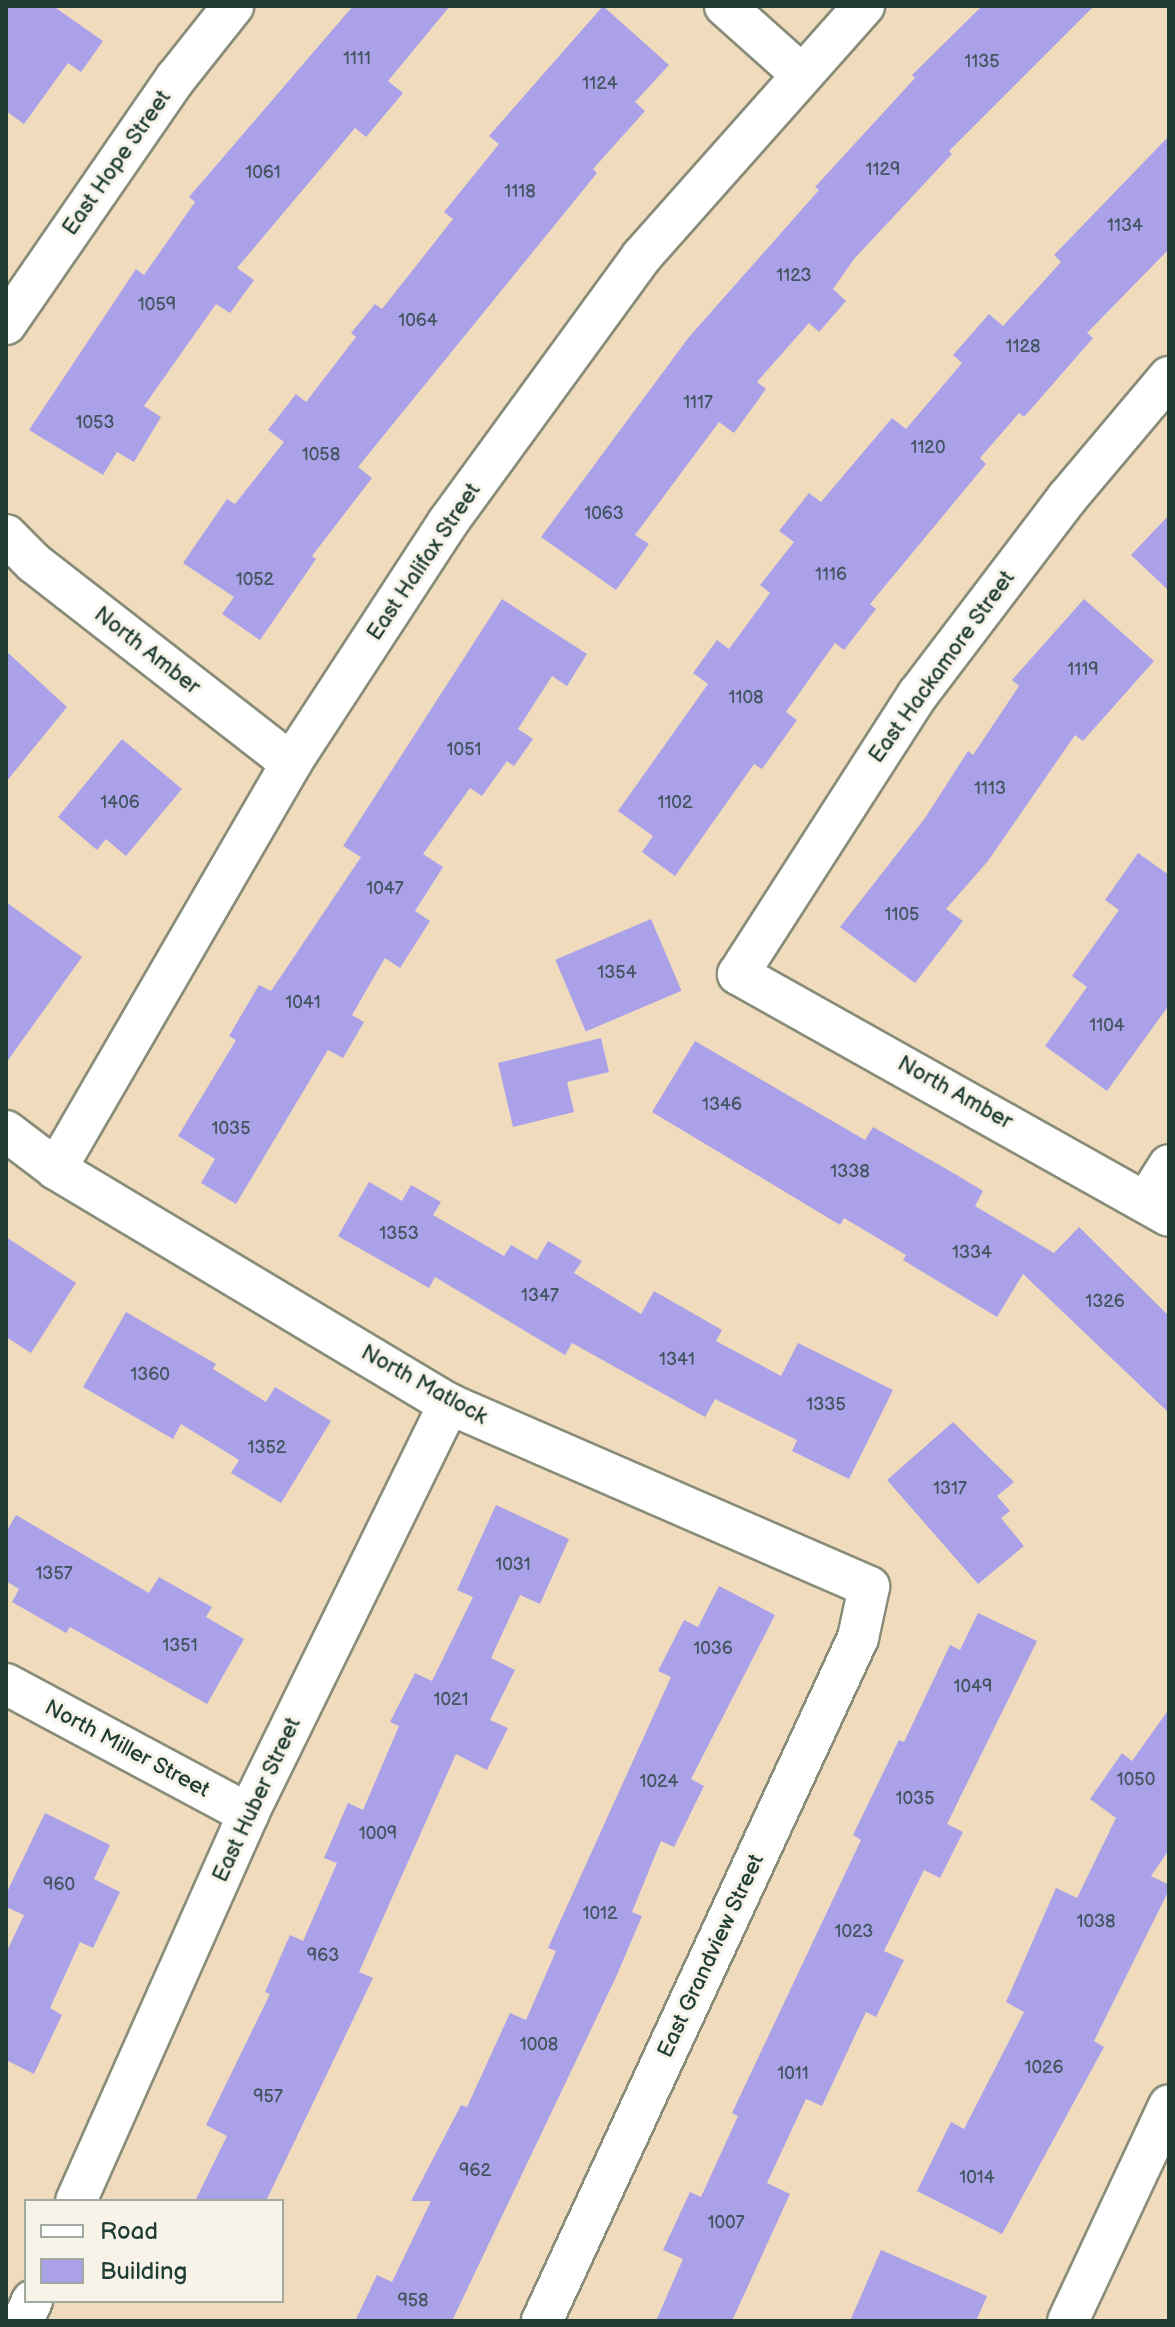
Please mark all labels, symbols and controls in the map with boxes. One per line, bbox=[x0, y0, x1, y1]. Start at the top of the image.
house number: 1111 bbox=[343, 48, 371, 70]
house number: 1135 bbox=[964, 51, 1000, 73]
house number: 1124 bbox=[582, 73, 618, 95]
street label: East Hope Street bbox=[57, 85, 177, 241]
house number: 1129 bbox=[866, 159, 900, 181]
house number: 1061 bbox=[245, 162, 281, 184]
house number: 1118 bbox=[504, 181, 536, 203]
house number: 1134 bbox=[1107, 215, 1143, 237]
house number: 1123 bbox=[776, 265, 812, 287]
house number: 1059 bbox=[138, 294, 176, 316]
house number: 1064 bbox=[398, 310, 438, 332]
house number: 1128 bbox=[1005, 336, 1041, 358]
house number: 1117 bbox=[683, 392, 713, 414]
house number: 1053 bbox=[76, 412, 114, 434]
house number: 1120 bbox=[910, 437, 946, 459]
house number: 1058 bbox=[302, 444, 340, 466]
street label: East Halifax Street bbox=[362, 478, 486, 646]
house number: 1063 bbox=[584, 503, 624, 525]
house number: 1116 bbox=[815, 564, 847, 586]
street label: East Hackamore Street bbox=[863, 566, 1021, 768]
house number: 1052 bbox=[236, 569, 274, 591]
street label: North Amber bbox=[89, 601, 205, 701]
house number: 1119 bbox=[1067, 659, 1099, 681]
house number: 1108 bbox=[728, 687, 764, 709]
house number: 1051 bbox=[447, 739, 481, 761]
house number: 1113 bbox=[974, 778, 1006, 800]
house number: 1406 bbox=[100, 792, 140, 814]
house number: 1102 bbox=[657, 792, 693, 814]
house number: 1047 bbox=[366, 878, 404, 900]
house number: 1105 bbox=[885, 904, 919, 926]
house number: 1354 bbox=[597, 962, 637, 984]
house number: 1041 bbox=[285, 992, 321, 1014]
house number: 1104 bbox=[1089, 1015, 1125, 1037]
street label: North Amber bbox=[893, 1051, 1017, 1135]
house number: 1346 bbox=[702, 1094, 742, 1116]
house number: 1035 bbox=[212, 1118, 250, 1140]
house number: 1338 bbox=[830, 1161, 870, 1183]
house number: 1353 bbox=[379, 1223, 419, 1245]
house number: 1334 bbox=[952, 1242, 992, 1264]
house number: 1347 bbox=[521, 1285, 559, 1307]
house number: 1326 bbox=[1085, 1291, 1125, 1313]
street label: North Matlock bbox=[356, 1340, 492, 1430]
house number: 1341 bbox=[659, 1349, 695, 1371]
house number: 1360 bbox=[130, 1364, 170, 1386]
house number: 1335 bbox=[806, 1394, 846, 1416]
house number: 1352 bbox=[248, 1437, 286, 1459]
house number: 1317 bbox=[933, 1478, 967, 1500]
house number: 1031 bbox=[495, 1554, 531, 1576]
house number: 1357 bbox=[35, 1563, 73, 1585]
house number: 1351 bbox=[162, 1635, 198, 1657]
house number: 1036 bbox=[693, 1638, 733, 1660]
house number: 1049 bbox=[954, 1676, 992, 1698]
house number: 1021 bbox=[434, 1689, 468, 1711]
street label: North Miller Street bbox=[40, 1694, 214, 1804]
street label: East Huber Street bbox=[207, 1713, 307, 1887]
house number: 1050 bbox=[1117, 1769, 1155, 1791]
house number: 1024 bbox=[640, 1771, 678, 1793]
house number: 1035 bbox=[896, 1788, 934, 1810]
house number: 1009 bbox=[359, 1823, 397, 1845]
street label: East Grandview Street bbox=[652, 1850, 770, 2062]
house number: 960 bbox=[43, 1874, 75, 1896]
house number: 1012 bbox=[582, 1903, 618, 1925]
house number: 1038 bbox=[1076, 1911, 1116, 1933]
house number: 1023 bbox=[835, 1921, 873, 1943]
house number: 963 bbox=[307, 1945, 339, 1967]
house number: 1008 bbox=[520, 2034, 558, 2056]
house number: 1026 bbox=[1024, 2057, 1064, 2079]
house number: 1011 bbox=[777, 2063, 809, 2085]
house number: 957 bbox=[253, 2086, 283, 2108]
house number: 962 bbox=[459, 2160, 491, 2182]
house number: 1014 bbox=[959, 2167, 995, 2189]
legend bbox=[24, 2199, 284, 2303]
house number: 1007 bbox=[708, 2212, 744, 2234]
text: Road bbox=[100, 2217, 158, 2246]
text: Building bbox=[100, 2257, 187, 2286]
house number: 958 bbox=[397, 2290, 429, 2312]

